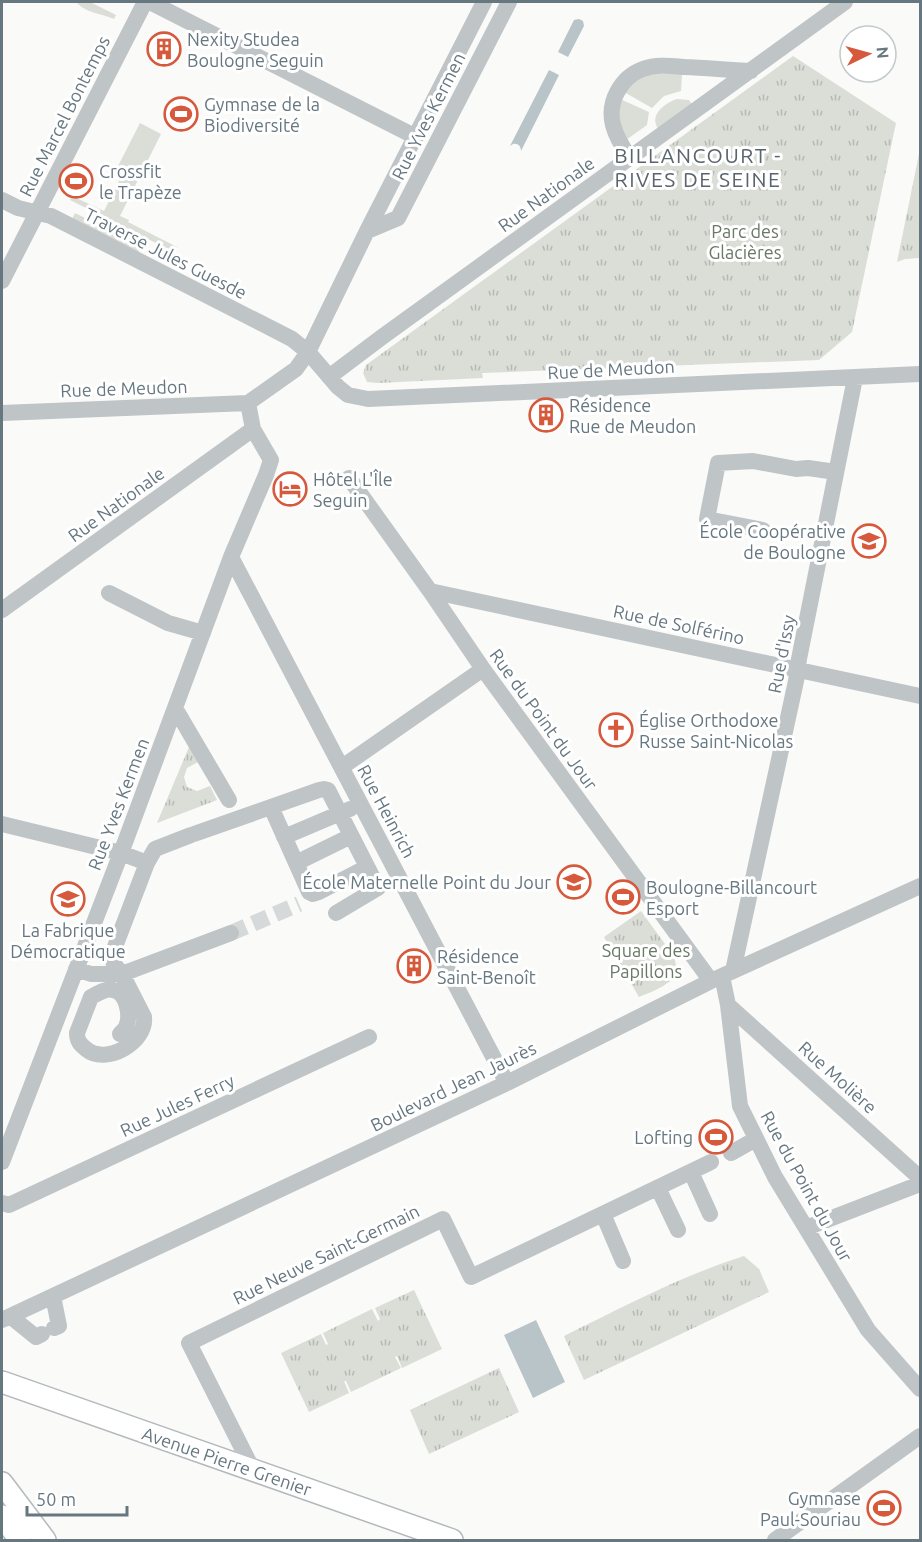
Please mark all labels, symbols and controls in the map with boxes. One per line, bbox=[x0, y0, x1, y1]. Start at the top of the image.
north arrow bbox=[838, 24, 898, 84]
place label: Nexity Studea Boulogne Seguin bbox=[187, 29, 324, 70]
building icon: Nexity Studea Boulogne Seguin bbox=[146, 31, 182, 67]
street label: Rue Marcel Bontemps bbox=[15, 32, 113, 200]
text: N bbox=[873, 46, 892, 59]
street label: Rue Yves Kermen bbox=[387, 49, 469, 183]
place label: Gymnase de la Biodiversité bbox=[204, 94, 320, 135]
sports icon: Gymnase de la Biodiversité bbox=[163, 96, 199, 132]
district label: BILLANCOURT - RIVES DE SEINE bbox=[614, 143, 782, 191]
street label: Rue Nationale bbox=[494, 152, 598, 236]
place label: Crossfit le Trapèze bbox=[99, 161, 182, 202]
sports icon: Crossfit le Trapèze bbox=[58, 163, 94, 199]
street label: Traverse Jules Guesde bbox=[82, 203, 250, 303]
park label: Parc des Glacières bbox=[708, 221, 782, 262]
street label: Rue de Meudon bbox=[547, 356, 675, 382]
street label: Rue de Meudon bbox=[60, 376, 188, 400]
place label: Résidence Rue de Meudon bbox=[569, 395, 696, 436]
building icon: Résidence Rue de Meudon bbox=[528, 397, 564, 433]
street label: Rue Nationale bbox=[64, 462, 168, 546]
place label: Hôtel L'Île Seguin bbox=[313, 468, 393, 510]
hotel icon: Hôtel L'Île Seguin bbox=[272, 471, 308, 507]
place label: École Coopérative de Boulogne bbox=[700, 520, 846, 562]
school or university icon: École Coopérative de Boulogne bbox=[851, 523, 887, 559]
street label: Rue de Solférino bbox=[612, 600, 746, 648]
street label: Rue d'Issy bbox=[764, 613, 798, 695]
street label: Rue du Point du Jour bbox=[486, 645, 602, 793]
place label: Église Orthodoxe Russe Saint-Nicolas bbox=[639, 709, 793, 751]
church icon: Église Orthodoxe Russe Saint-Nicolas bbox=[598, 712, 634, 748]
street label: Rue Yves Kermen bbox=[84, 735, 152, 873]
street label: Rue Heinrich bbox=[354, 761, 420, 861]
school or university icon: École Maternelle Point du Jour bbox=[556, 864, 592, 900]
place label: École Maternelle Point du Jour bbox=[303, 871, 551, 892]
place label: Boulogne-Billancourt Esport bbox=[646, 877, 817, 918]
sports icon: Boulogne-Billancourt Esport bbox=[605, 879, 641, 915]
school or university icon: La Fabrique Démocratique bbox=[50, 881, 86, 917]
place label: La Fabrique Démocratique bbox=[10, 920, 126, 961]
park label: Square des Papillons bbox=[602, 940, 690, 981]
place label: Résidence Saint-Benoît bbox=[437, 946, 536, 987]
building icon: Résidence Saint-Benoît bbox=[396, 948, 432, 984]
street label: Boulevard Jean Jaurès bbox=[367, 1037, 539, 1135]
street label: Rue Molière bbox=[795, 1037, 881, 1117]
street label: Rue Jules Ferry bbox=[117, 1070, 237, 1140]
street label: Rue du Point du Jour bbox=[757, 1107, 857, 1265]
sports icon: Lofting bbox=[698, 1119, 734, 1155]
place label: Lofting bbox=[634, 1127, 693, 1147]
street label: Rue Neuve Saint-Germain bbox=[230, 1200, 422, 1308]
street label: Avenue Pierre Grenier bbox=[140, 1423, 314, 1499]
scale bar bbox=[27, 1479, 128, 1517]
place label: Gymnase Paul-Souriau bbox=[760, 1488, 861, 1529]
text: 50 m bbox=[36, 1489, 76, 1509]
sports icon: Gymnase Paul-Souriau bbox=[866, 1490, 902, 1526]

